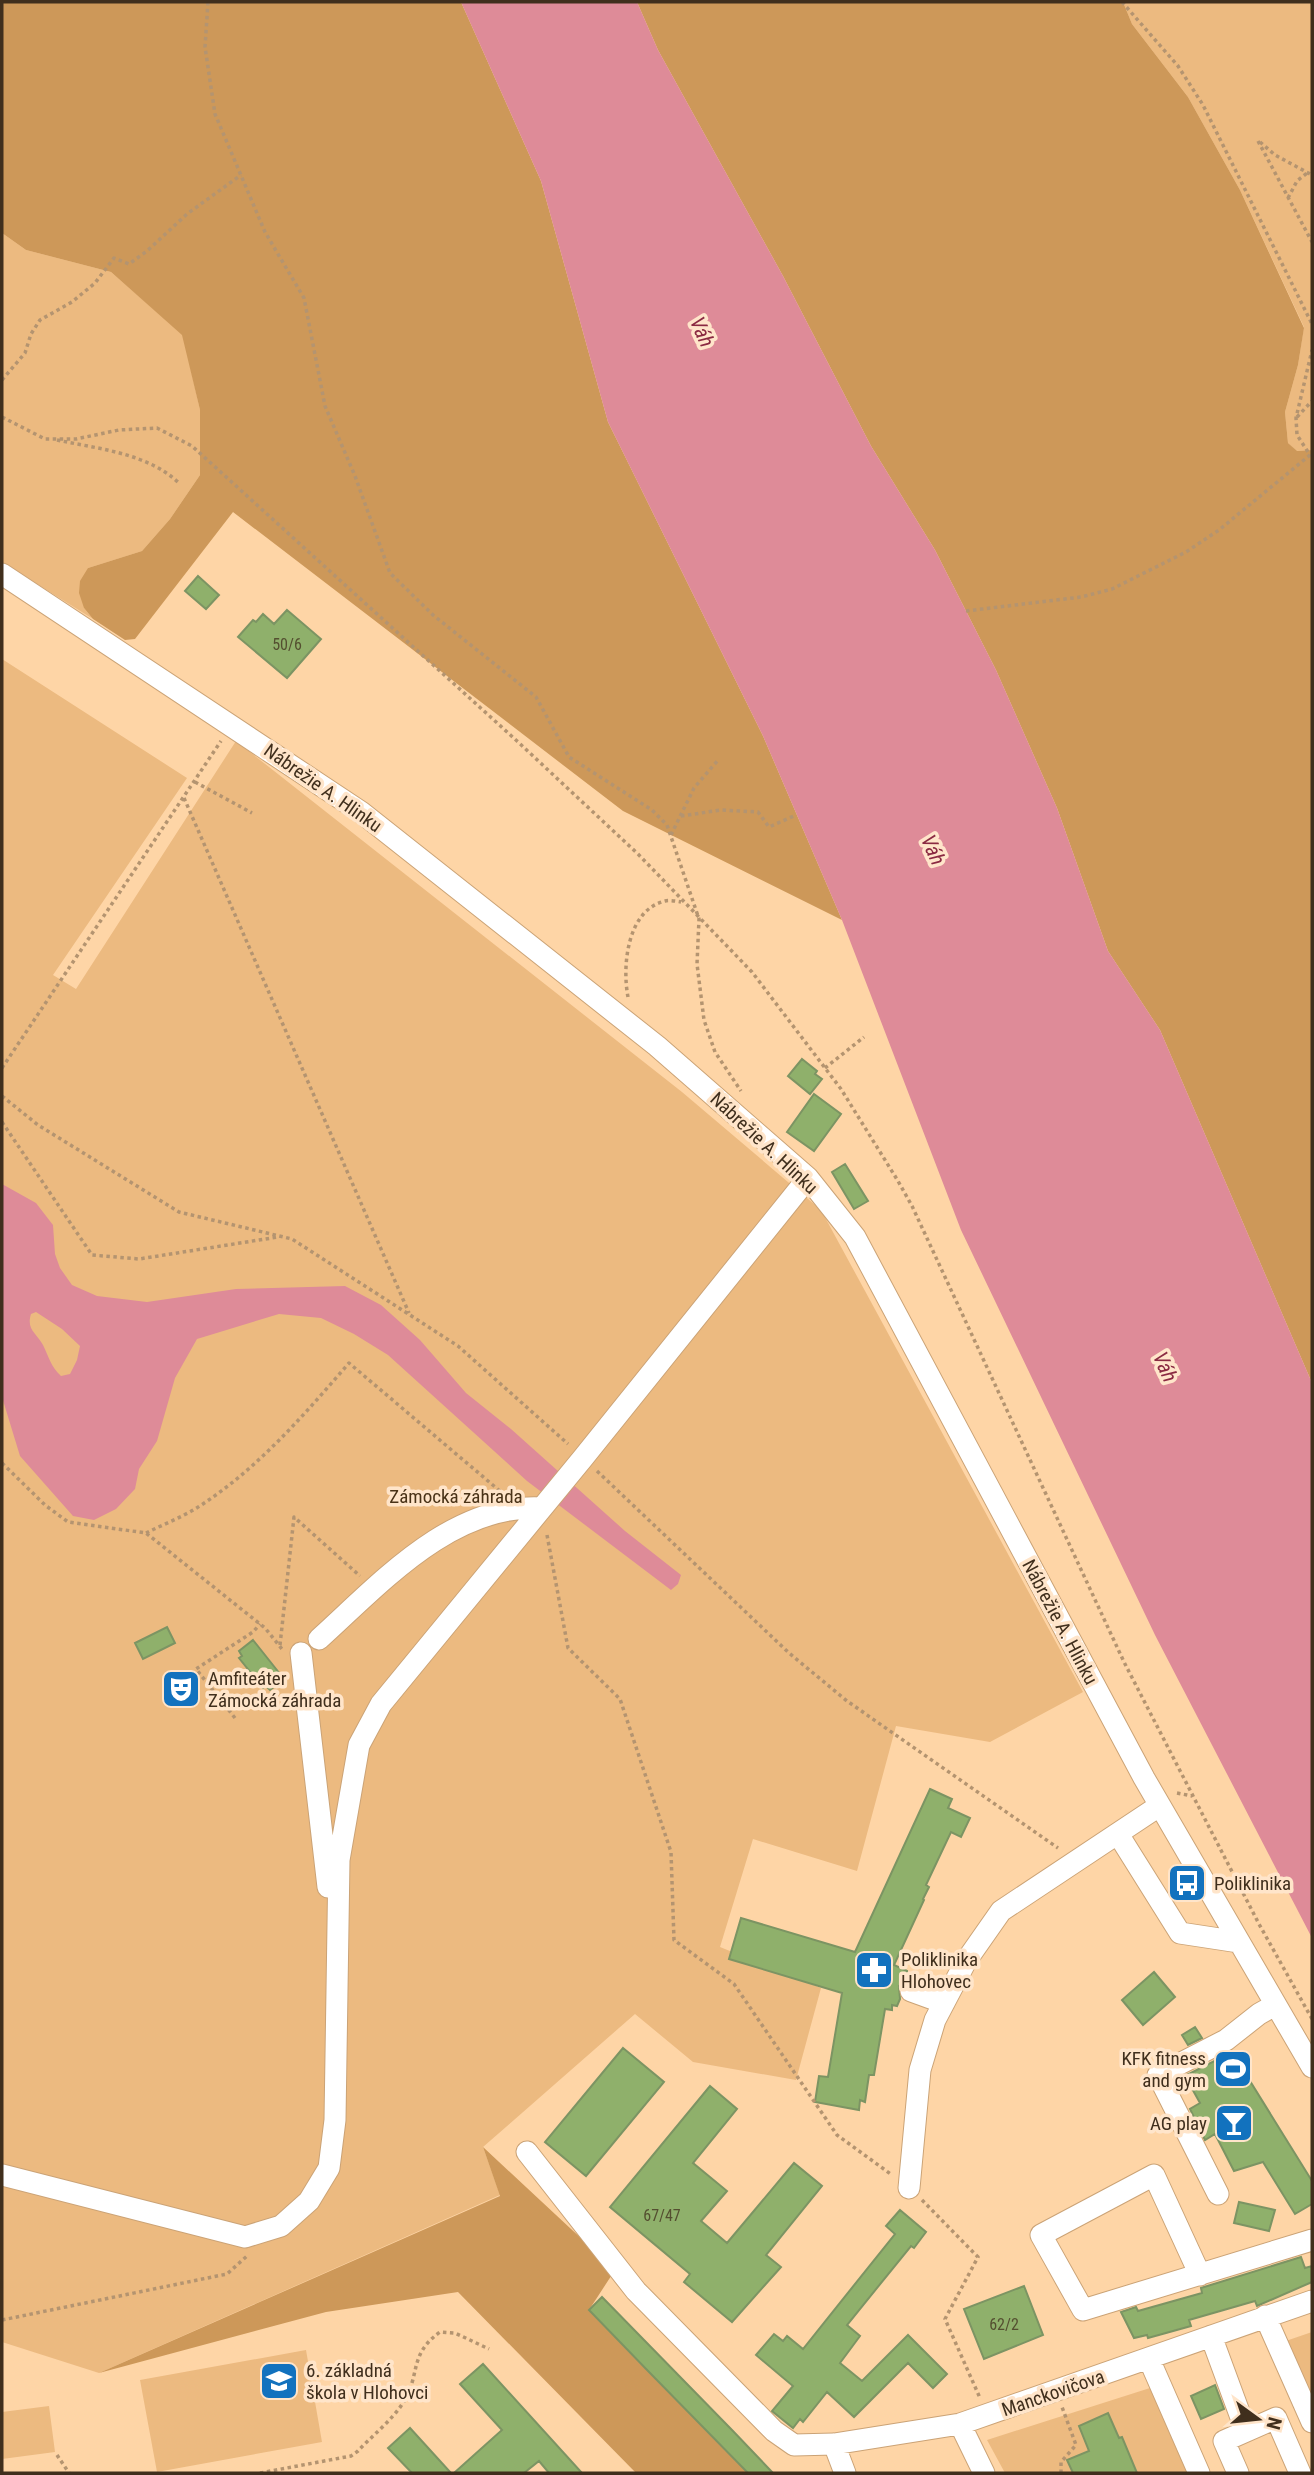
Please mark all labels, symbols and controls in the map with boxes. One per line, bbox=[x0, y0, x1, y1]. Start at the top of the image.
water label: Váh bbox=[685, 313, 719, 351]
house number: 50/6 bbox=[272, 635, 302, 654]
street label: Nábrežie A. Hlinku bbox=[260, 739, 386, 837]
water label: Váh bbox=[916, 831, 950, 869]
street label: Nábrežie A. Hlinku bbox=[706, 1087, 822, 1199]
water label: Váh bbox=[1148, 1348, 1182, 1386]
park label: Zámocká záhrada bbox=[389, 1485, 523, 1508]
street label: Nábrežie A. Hlinku bbox=[1017, 1555, 1103, 1689]
place label: Amfiteáter Zámocká záhrada bbox=[208, 1667, 341, 1712]
theatre icon: Amfiteáter Zámocká záhrada bbox=[160, 1668, 202, 1710]
bus stop icon: Poliklinika bbox=[1166, 1862, 1208, 1904]
place label: Poliklinika bbox=[1214, 1872, 1291, 1895]
place label: Poliklinika Hlohovec bbox=[901, 1948, 978, 1993]
pharmacy icon: Poliklinika Hlohovec bbox=[853, 1949, 895, 1991]
place label: KFK fitness and gym bbox=[1121, 2047, 1206, 2092]
sports icon: KFK fitness and gym bbox=[1212, 2048, 1254, 2090]
bar icon: AG play bbox=[1213, 2102, 1255, 2144]
place label: AG play bbox=[1150, 2112, 1207, 2135]
house number: 67/47 bbox=[643, 2206, 681, 2225]
house number: 62/2 bbox=[989, 2315, 1019, 2334]
place label: 6. základná škola v Hlohovci bbox=[306, 2359, 428, 2404]
school or university icon: 6. základná škola v Hlohovci bbox=[258, 2360, 300, 2402]
street label: Manckovičova bbox=[999, 2365, 1107, 2421]
north arrow bbox=[1223, 2384, 1293, 2454]
text: N bbox=[1261, 2415, 1287, 2432]

